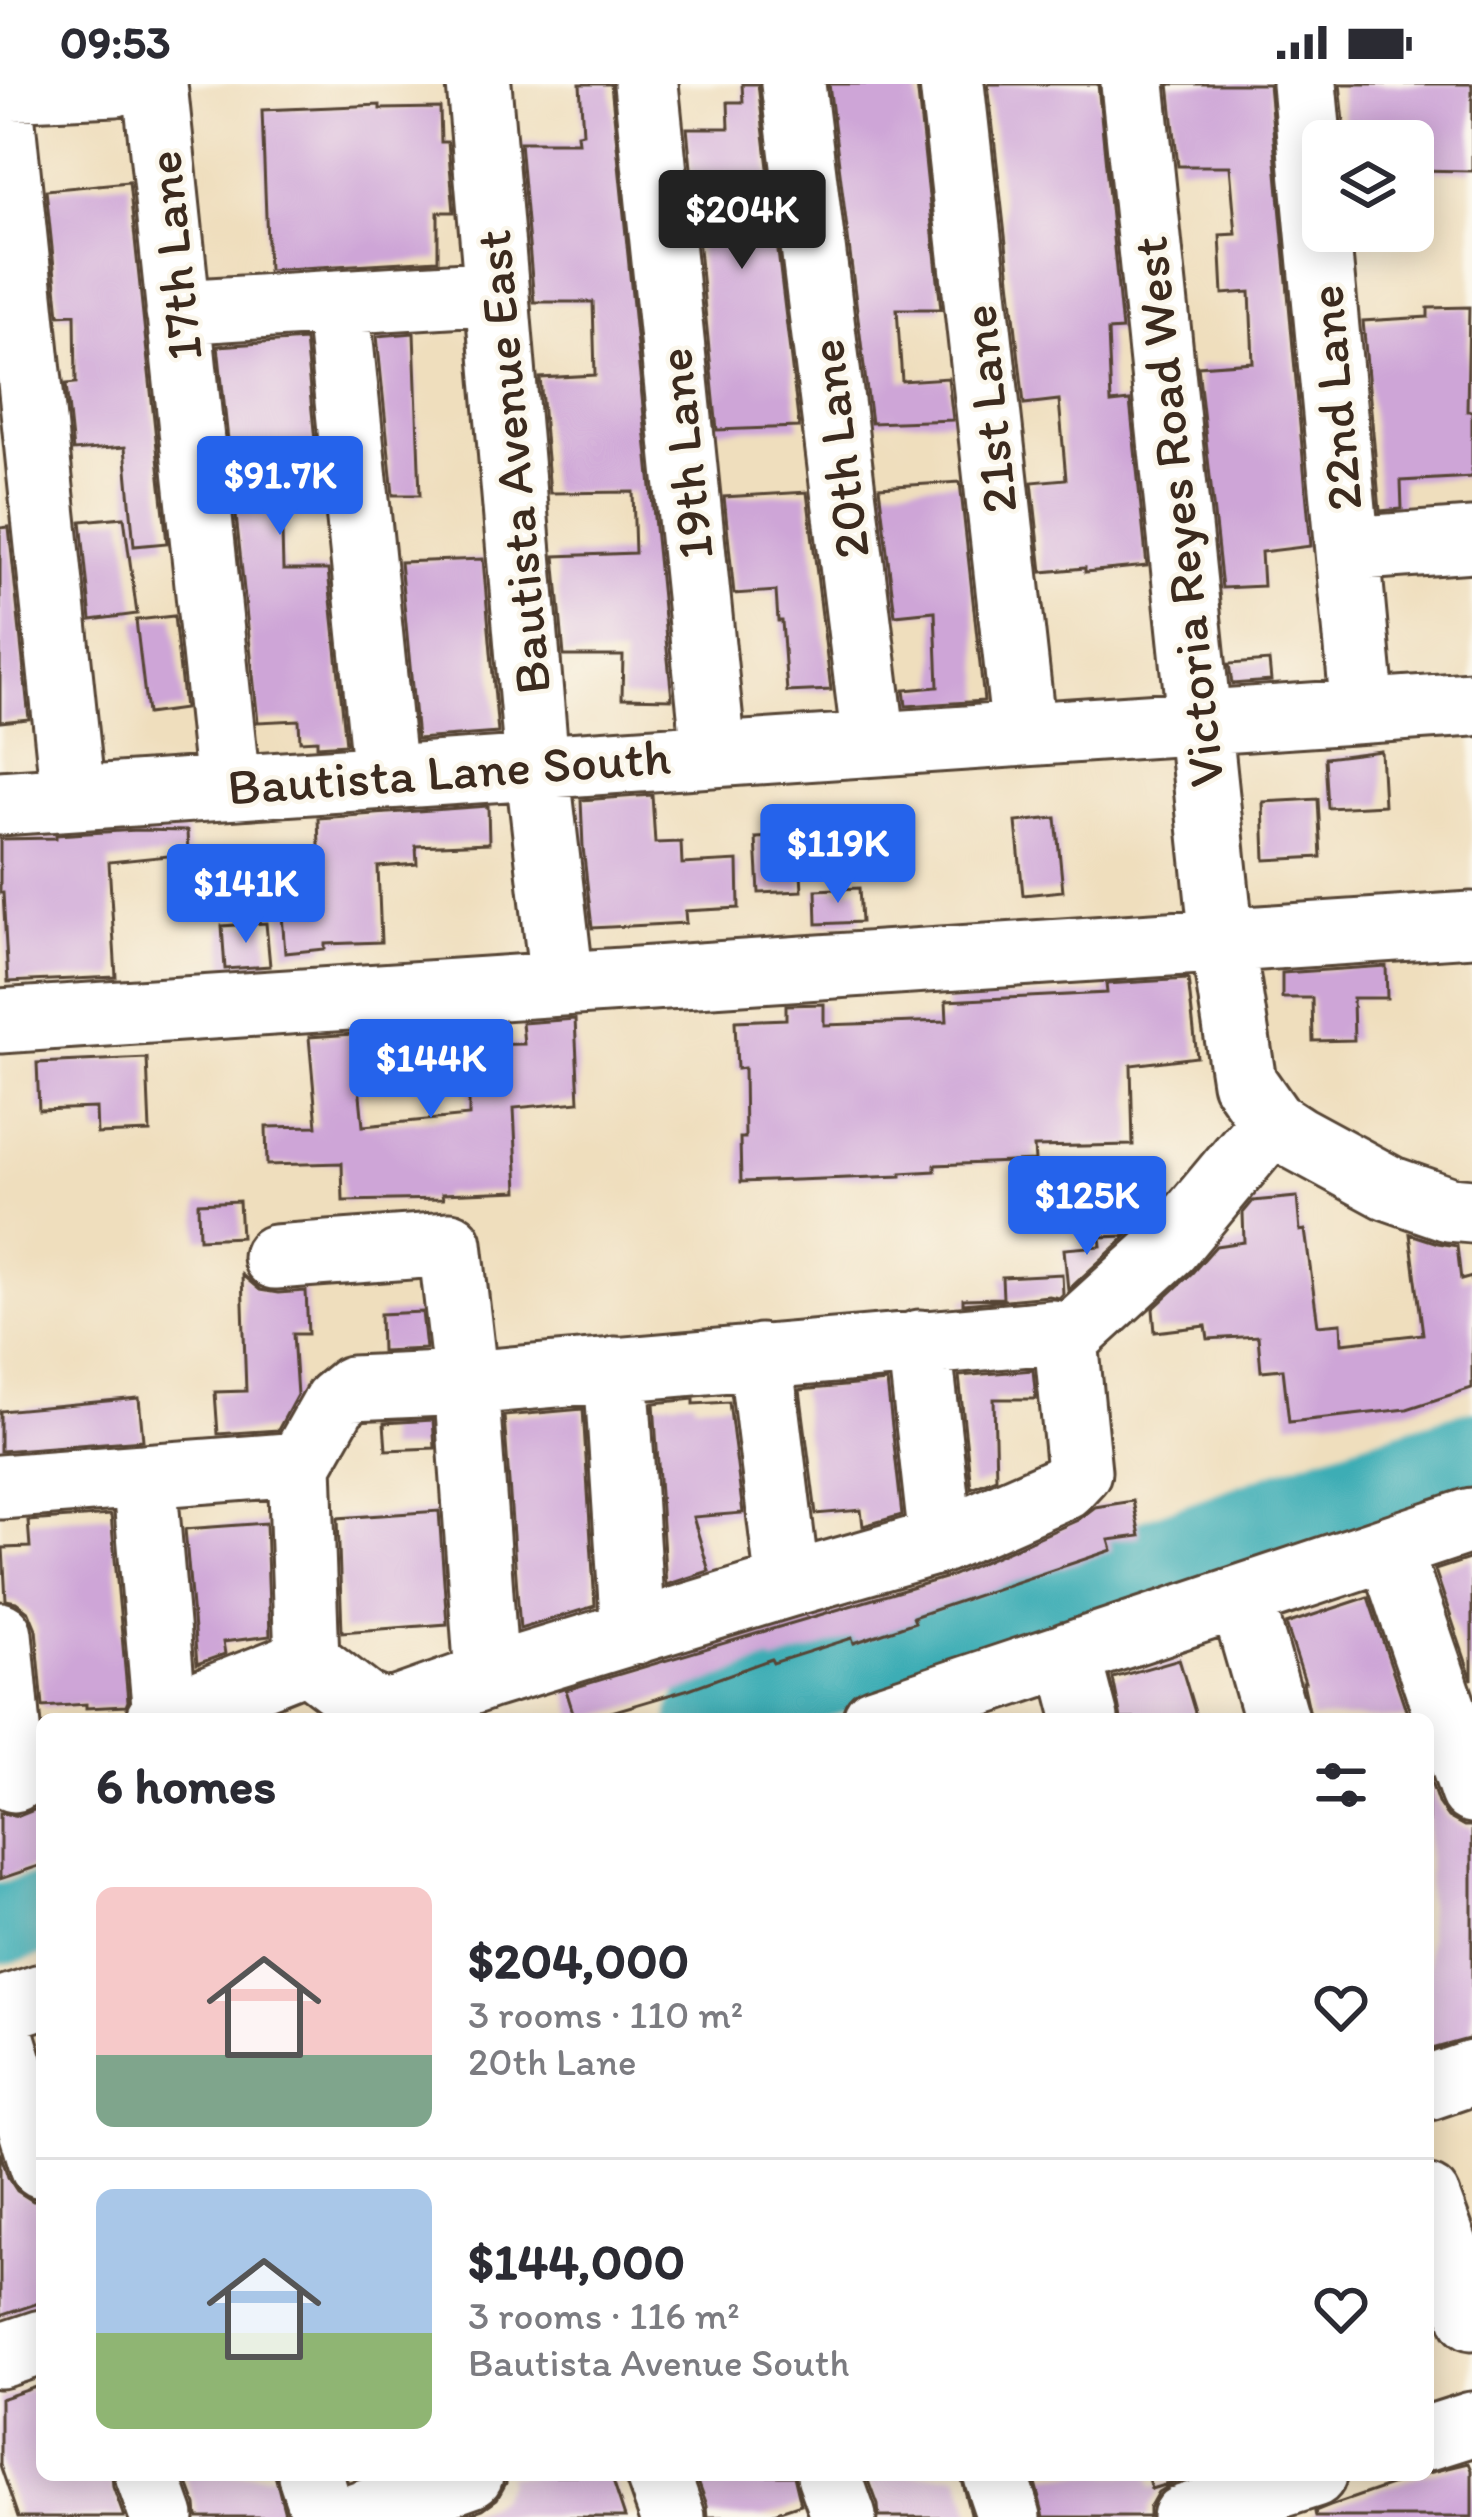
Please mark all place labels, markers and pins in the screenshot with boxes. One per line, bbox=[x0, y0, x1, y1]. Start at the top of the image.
pin: $204K bbox=[658, 170, 826, 272]
pin: $91.7K bbox=[182, 436, 378, 538]
pin: $119K bbox=[754, 804, 922, 906]
pin: $141K bbox=[162, 844, 330, 946]
pin: $144K bbox=[347, 1019, 515, 1121]
pin: $125K bbox=[1003, 1156, 1171, 1258]

